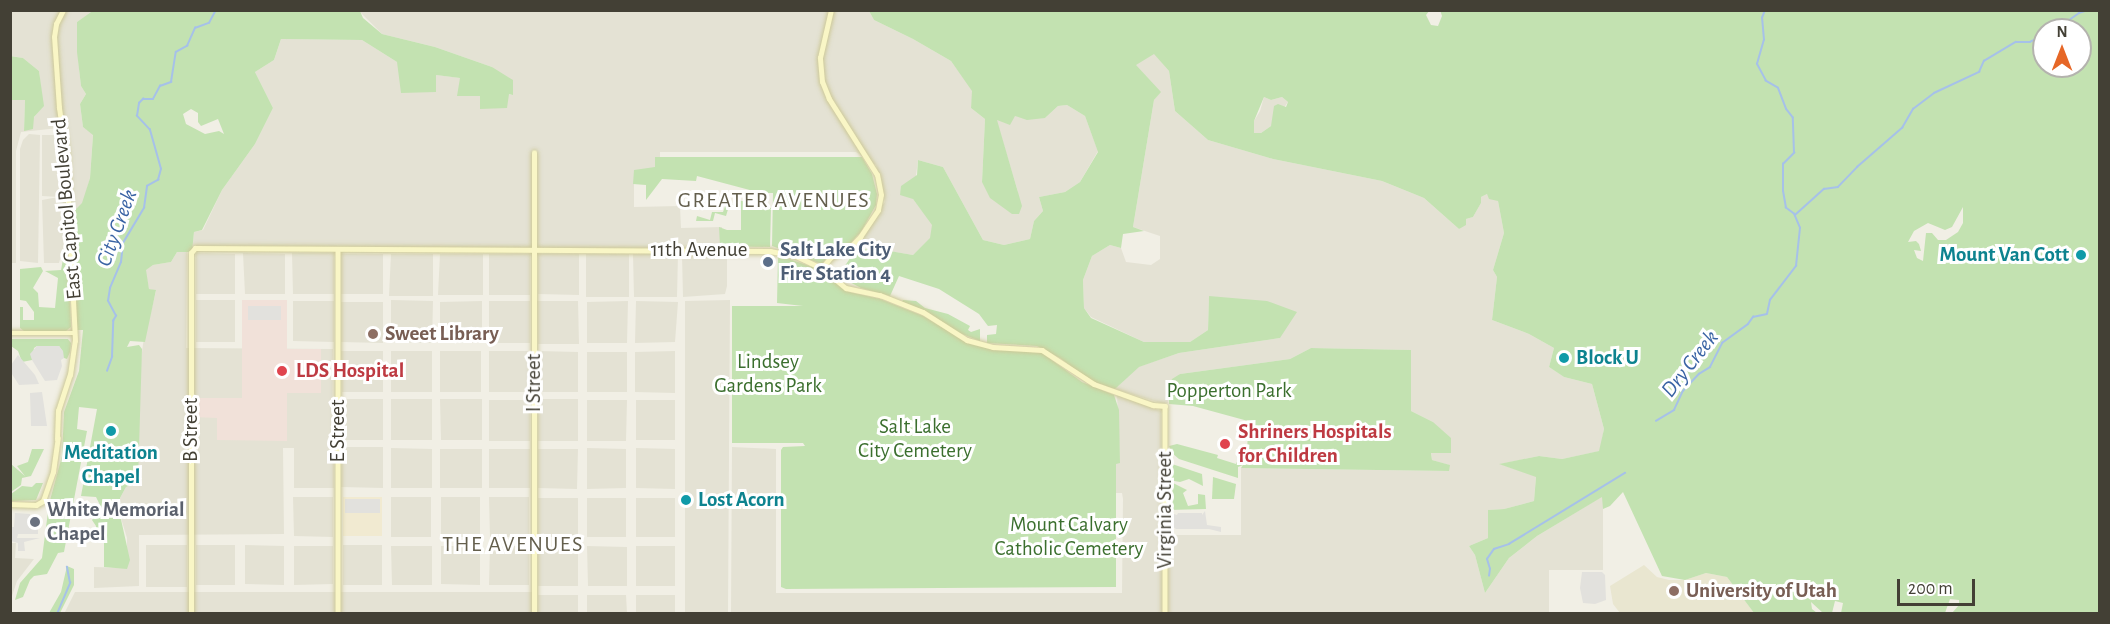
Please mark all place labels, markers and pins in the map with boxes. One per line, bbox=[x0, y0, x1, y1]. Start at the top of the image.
place label: Salt Lake City Fire Station 4 bbox=[780, 237, 891, 287]
place label: Mount Van Cott bbox=[1940, 242, 2069, 268]
marker: Mount Van Cott bbox=[2074, 248, 2088, 262]
marker: Salt Lake City Fire Station 4 bbox=[761, 255, 775, 269]
place label: Sweet Library bbox=[385, 321, 499, 347]
marker: Sweet Library bbox=[366, 327, 380, 341]
place label: Block U bbox=[1576, 345, 1639, 371]
marker: Block U bbox=[1557, 351, 1571, 365]
place label: LDS Hospital bbox=[296, 358, 404, 384]
marker: LDS Hospital bbox=[273, 362, 291, 380]
place label: Shriners Hospitals for Children bbox=[1238, 419, 1392, 469]
marker: Meditation Chapel bbox=[104, 424, 118, 438]
marker: Shriners Hospitals for Children bbox=[1216, 435, 1234, 453]
place label: Meditation Chapel bbox=[64, 440, 158, 490]
place label: Lost Acorn bbox=[698, 487, 785, 513]
marker: Lost Acorn bbox=[679, 493, 693, 507]
place label: White Memorial Chapel bbox=[47, 497, 185, 547]
marker: White Memorial Chapel bbox=[28, 515, 42, 529]
place label: University of Utah bbox=[1686, 578, 1837, 604]
marker: University of Utah bbox=[1667, 584, 1681, 598]

